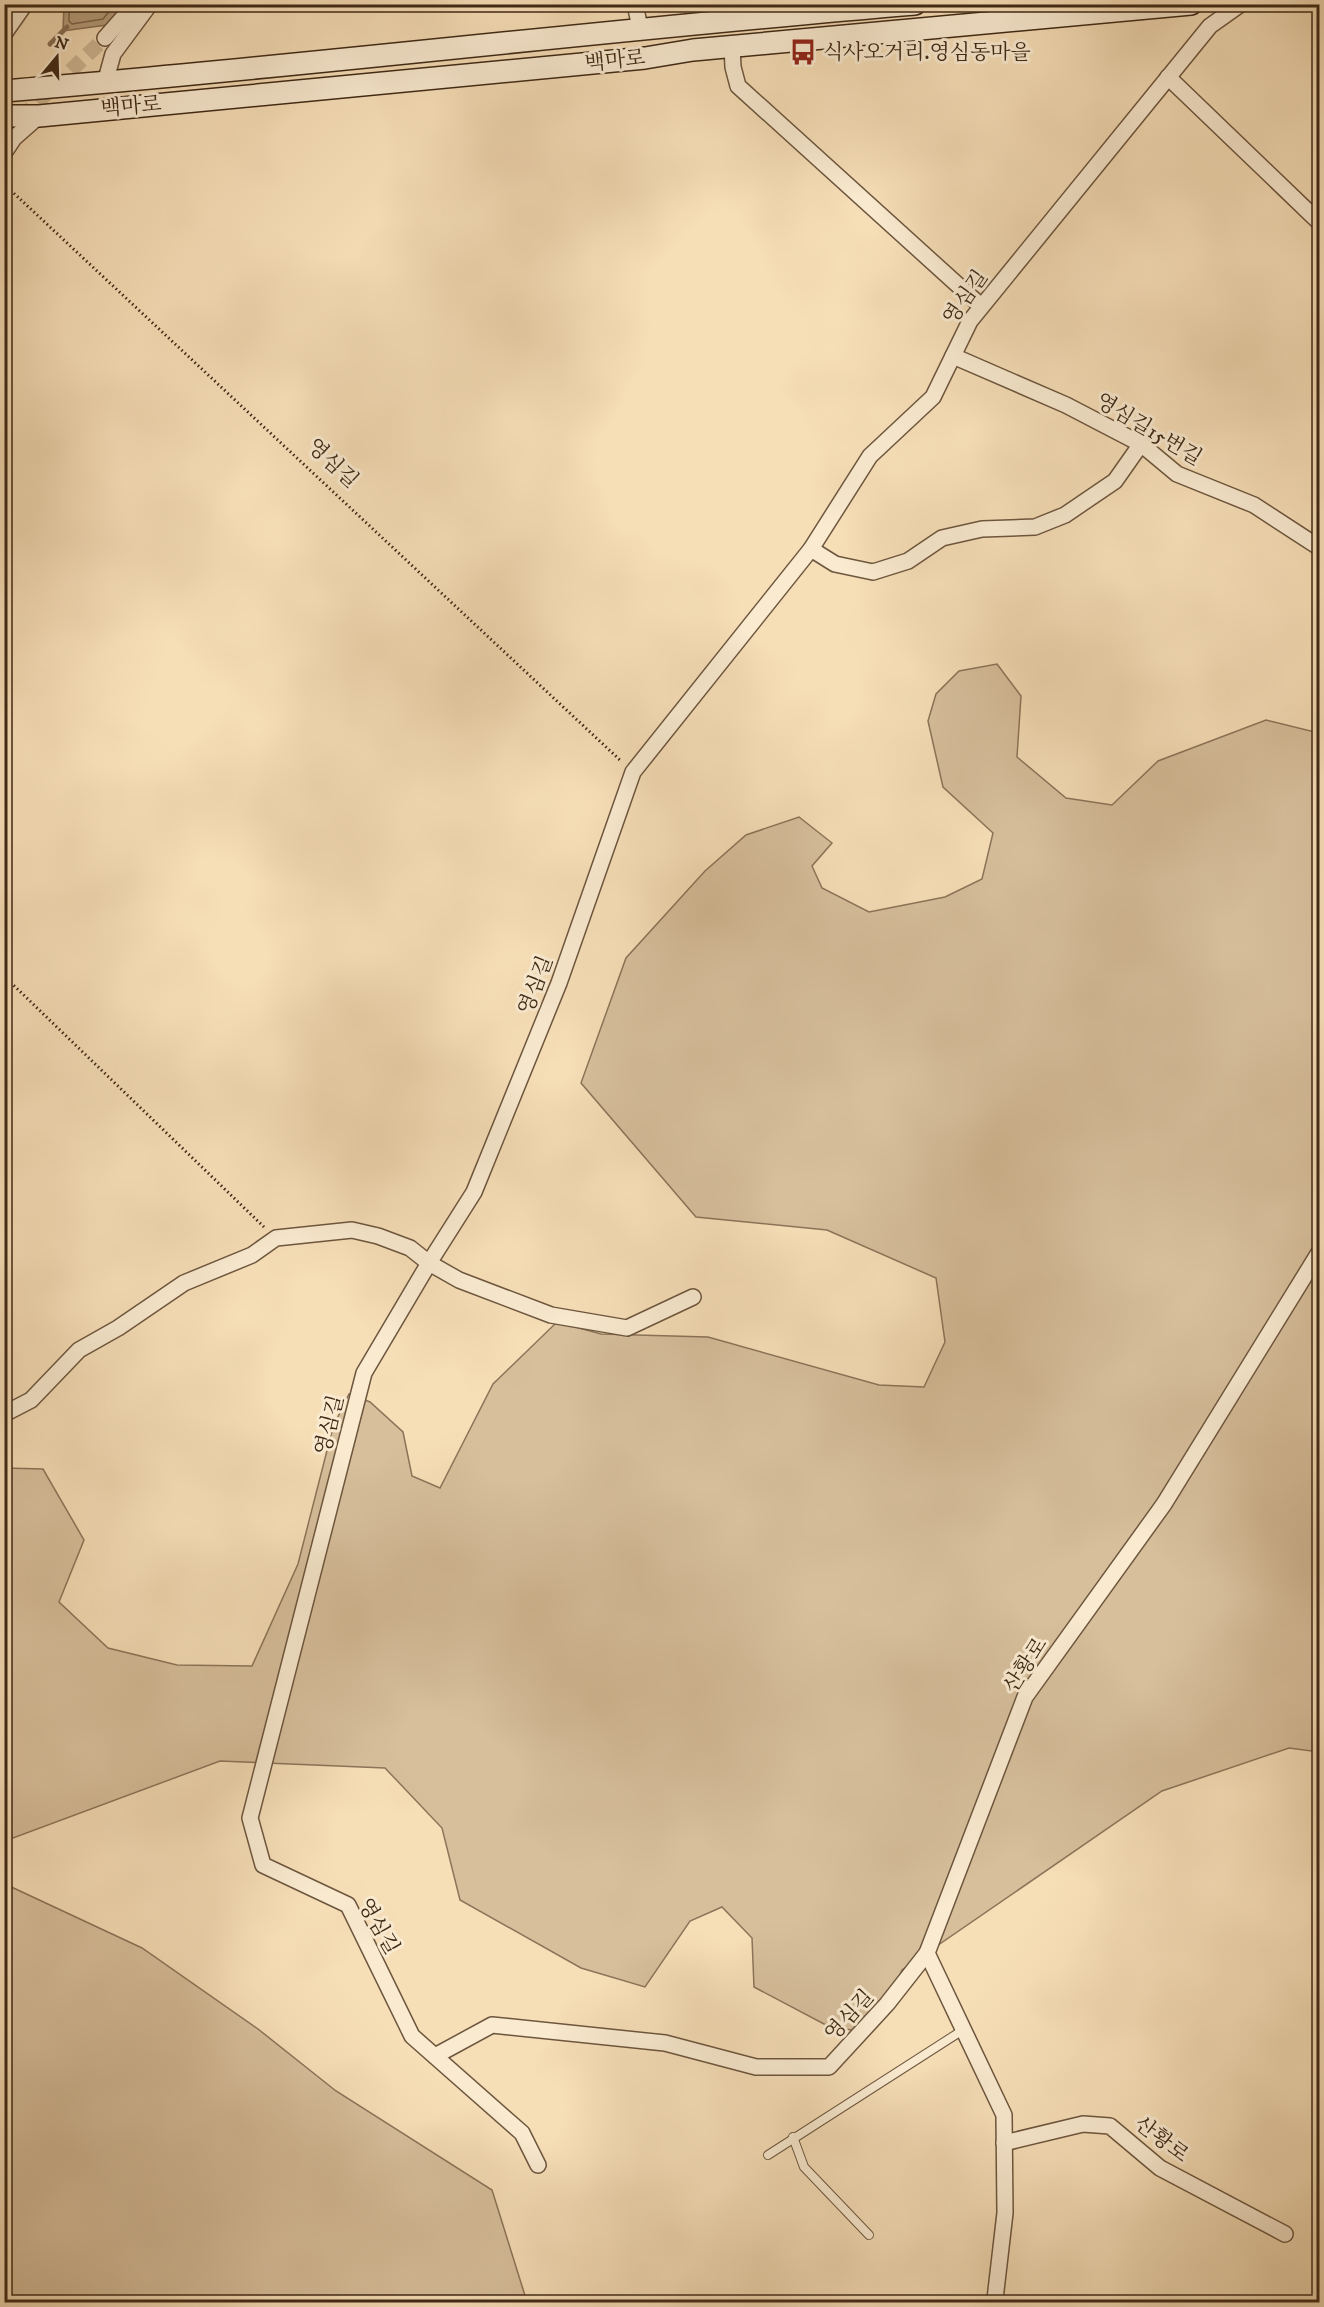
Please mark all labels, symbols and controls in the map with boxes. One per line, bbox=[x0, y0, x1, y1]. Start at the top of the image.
north arrow bbox=[27, 27, 87, 87]
text: N bbox=[52, 32, 71, 55]
bus stop icon: 식사오거리.영심동마을 bbox=[788, 37, 818, 67]
place label: 식사오거리.영심동마을 bbox=[823, 40, 1031, 66]
street label: 백마로 bbox=[583, 45, 647, 77]
street label: 백마로 bbox=[100, 91, 163, 123]
street label: 영심길 bbox=[938, 265, 994, 330]
street label: 영심길15번길 bbox=[1091, 388, 1206, 472]
street label: 영심길 bbox=[301, 433, 363, 494]
street label: 영심길 bbox=[513, 952, 559, 1018]
street label: 영심길 bbox=[310, 1393, 350, 1458]
street label: 산황로 bbox=[998, 1633, 1053, 1698]
street label: 영심길 bbox=[352, 1894, 405, 1959]
street label: 영심길 bbox=[820, 1984, 880, 2047]
street label: 산황로 bbox=[1129, 2111, 1194, 2168]

